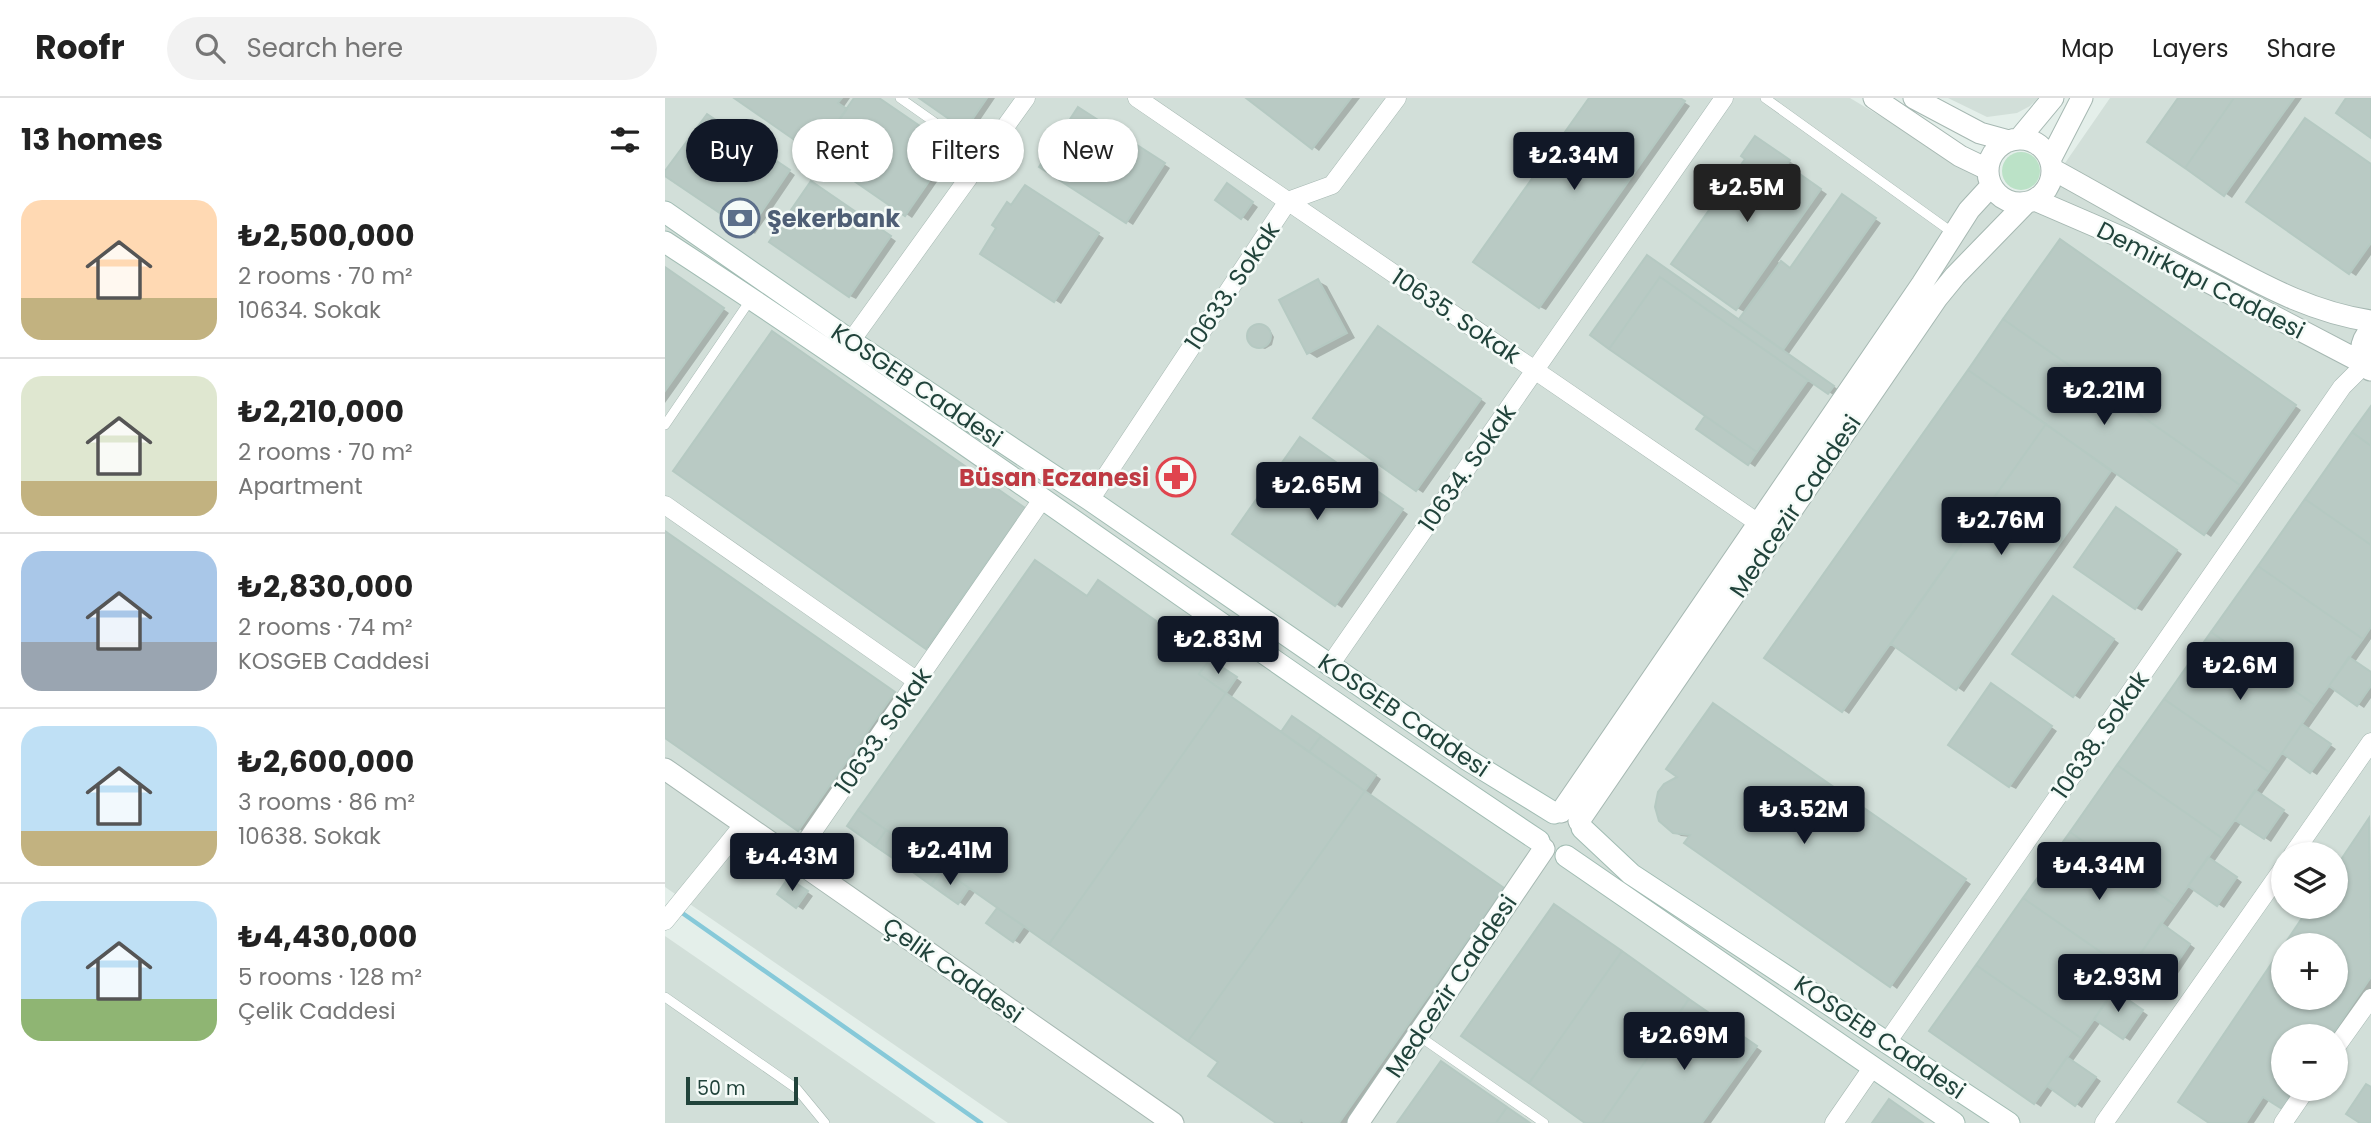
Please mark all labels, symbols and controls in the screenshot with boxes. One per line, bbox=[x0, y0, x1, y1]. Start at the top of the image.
search box bbox=[167, 17, 657, 80]
text: Roofr bbox=[35, 24, 125, 71]
icon: search bbox=[191, 29, 229, 67]
text: Search here bbox=[247, 30, 403, 66]
text: Map bbox=[2061, 32, 2114, 65]
text: Layers bbox=[2152, 32, 2228, 65]
text: Share bbox=[2266, 32, 2336, 65]
text: 13 homes bbox=[21, 118, 163, 161]
chip: Buy bbox=[686, 119, 778, 182]
chip: Rent bbox=[792, 119, 893, 182]
chip: Filters bbox=[907, 119, 1024, 182]
chip: New bbox=[1038, 119, 1138, 182]
icon: filters bbox=[606, 121, 644, 159]
pin: ₺2.34M bbox=[1517, 132, 1631, 192]
text: ₺2.34M bbox=[1529, 139, 1619, 171]
pin: ₺2.5M bbox=[1698, 164, 1796, 224]
text: ₺2.5M bbox=[1710, 171, 1784, 203]
bank icon: Şekerbank bbox=[719, 197, 761, 239]
place label: Şekerbank bbox=[767, 202, 900, 235]
street label: Demirkapı Caddesi bbox=[2091, 213, 2311, 347]
text: ₺2,500,000 bbox=[238, 214, 415, 257]
street label: 10633. Sokak bbox=[1177, 215, 1287, 357]
icon: home bbox=[77, 228, 161, 312]
text: 2 rooms · 70 m² bbox=[238, 260, 413, 292]
street label: 10635. Sokak bbox=[1385, 261, 1528, 372]
text: 10634. Sokak bbox=[238, 294, 381, 326]
street label: KOSGEB Caddesi bbox=[825, 315, 1009, 455]
pin: ₺2.21M bbox=[2047, 368, 2161, 427]
text: ₺2.21M bbox=[2063, 374, 2145, 406]
text: ₺2,210,000 bbox=[238, 390, 404, 433]
street label: 10634. Sokak bbox=[1411, 397, 1524, 539]
icon: home bbox=[77, 404, 161, 488]
street label: Medcezir Caddesi bbox=[1722, 408, 1868, 604]
text: 2 rooms · 70 m² bbox=[238, 436, 413, 468]
pharmacy icon: Büsan Eczanesi bbox=[1155, 456, 1197, 498]
place label: Büsan Eczanesi bbox=[959, 461, 1149, 494]
pin: ₺2.65M bbox=[1260, 462, 1374, 522]
text: ₺2.65M bbox=[1272, 469, 1362, 501]
text: Apartment bbox=[238, 470, 363, 502]
pin: ₺2.76M bbox=[1944, 498, 2058, 557]
text: ₺2.76M bbox=[1958, 504, 2044, 536]
text: ₺2,830,000 bbox=[238, 565, 413, 608]
icon: home bbox=[77, 579, 161, 663]
text: 2 rooms · 74 m² bbox=[238, 611, 413, 643]
pin: ₺2.83M bbox=[1161, 616, 1275, 676]
text: ₺2.83M bbox=[1174, 623, 1262, 655]
pin: ₺2.6M bbox=[2191, 642, 2289, 702]
text: KOSGEB Caddesi bbox=[238, 645, 430, 677]
street label: KOSGEB Caddesi bbox=[1312, 645, 1496, 785]
text: ₺2.6M bbox=[2203, 649, 2277, 681]
street label: 10633. Sokak bbox=[827, 660, 939, 801]
street label: 10638. Sokak bbox=[2044, 664, 2157, 806]
text: ₺2,600,000 bbox=[238, 740, 414, 783]
icon: home bbox=[77, 754, 161, 838]
text: 3 rooms · 86 m² bbox=[238, 786, 415, 818]
pin: ₺3.52M bbox=[1747, 786, 1861, 846]
text: ₺3.52M bbox=[1760, 793, 1848, 825]
text: 10638. Sokak bbox=[238, 820, 381, 852]
pin: ₺2.41M bbox=[893, 828, 1007, 887]
pin: ₺4.43M bbox=[735, 834, 849, 893]
text: ₺2.41M bbox=[908, 834, 992, 866]
text: ₺4.43M bbox=[746, 840, 838, 872]
pin: ₺4.34M bbox=[2042, 842, 2156, 902]
map controls bbox=[2271, 842, 2348, 1101]
button: layers bbox=[2271, 842, 2348, 919]
text: ₺4.34M bbox=[2053, 849, 2145, 881]
street label: Medcezir Caddesi bbox=[1378, 888, 1524, 1084]
street label: Çelik Caddesi bbox=[876, 909, 1030, 1031]
text: ₺4,430,000 bbox=[238, 915, 417, 958]
icon: home bbox=[77, 929, 161, 1013]
button: + bbox=[2271, 933, 2348, 1010]
pin: ₺2.93M bbox=[2061, 954, 2175, 1014]
text: 5 rooms · 128 m² bbox=[238, 961, 422, 993]
text: ₺2.93M bbox=[2074, 961, 2162, 993]
street label: KOSGEB Caddesi bbox=[1788, 967, 1972, 1107]
text: Çelik Caddesi bbox=[238, 995, 396, 1027]
pin: ₺2.69M bbox=[1627, 1012, 1741, 1072]
text: ₺2.69M bbox=[1640, 1019, 1728, 1051]
button: − bbox=[2271, 1024, 2348, 1101]
scale bar bbox=[686, 1074, 798, 1106]
text: 50 m bbox=[697, 1075, 746, 1102]

